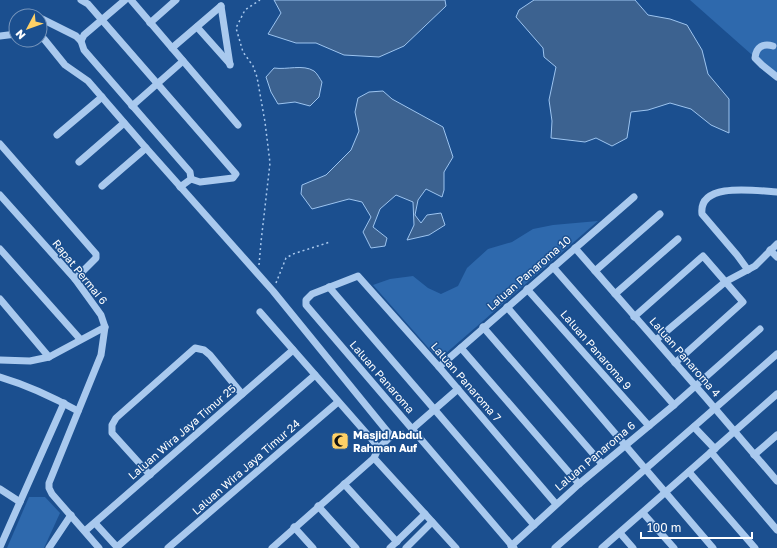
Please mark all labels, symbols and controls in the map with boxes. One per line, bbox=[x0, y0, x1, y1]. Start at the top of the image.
north arrow bbox=[8, 8, 48, 48]
text: N bbox=[12, 27, 28, 42]
street label: Laluan Panaroma 10 bbox=[484, 233, 573, 312]
street label: Rapat Permai 6 bbox=[50, 237, 111, 307]
street label: Laluan Panaroma 9 bbox=[558, 307, 634, 392]
street label: Laluan Panaroma 4 bbox=[647, 314, 724, 399]
street label: Laluan Panaroma bbox=[347, 338, 417, 415]
street label: Laluan Panaroma 7 bbox=[429, 340, 504, 424]
street label: Laluan Wira Jaya Timur 25 bbox=[125, 381, 238, 482]
street label: Laluan Wira Jaya Timur 24 bbox=[189, 416, 302, 517]
street label: Laluan Panaroma 6 bbox=[552, 418, 638, 493]
place label: Masjid Abdul Rahman Auf bbox=[353, 428, 423, 454]
mosque icon: Masjid Abdul Rahman Auf bbox=[330, 431, 350, 451]
scale bar bbox=[641, 514, 752, 540]
text: 100 m bbox=[647, 520, 681, 535]

